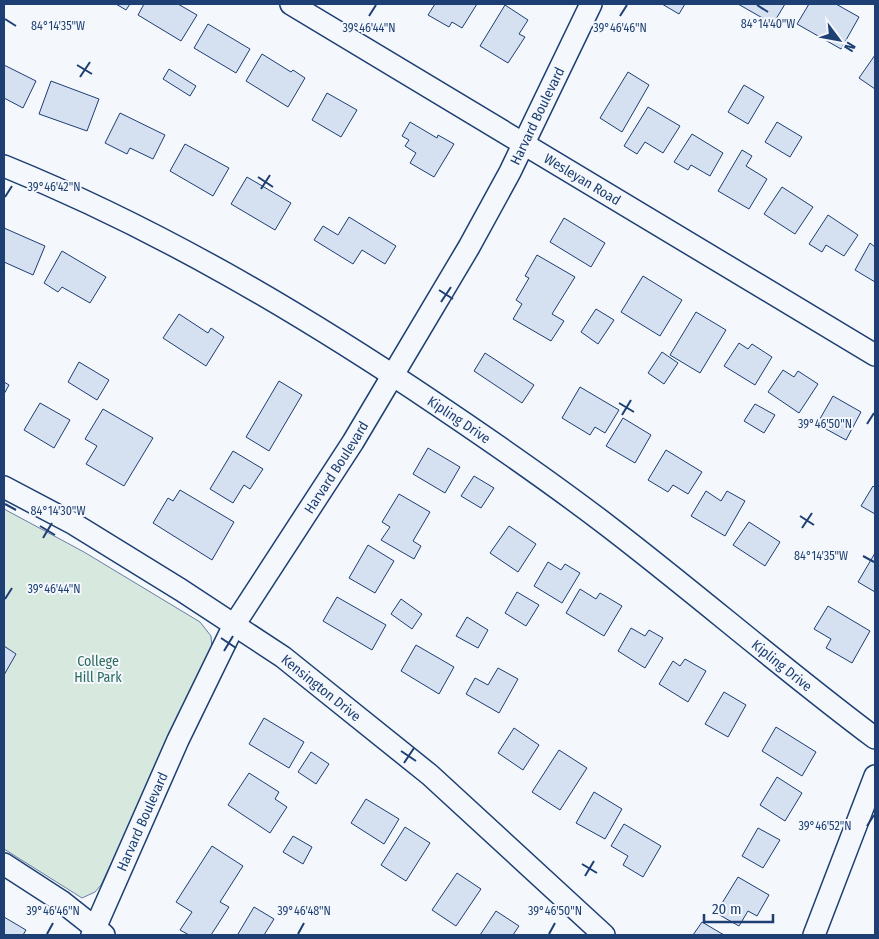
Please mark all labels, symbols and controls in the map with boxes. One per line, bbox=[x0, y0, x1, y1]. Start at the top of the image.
north arrow bbox=[814, 15, 864, 65]
text: 84°14'40"W bbox=[741, 17, 795, 31]
text: 84°14'35"W bbox=[31, 19, 85, 33]
text: 39°46'44"N bbox=[342, 21, 396, 35]
text: 39°46'46"N bbox=[593, 21, 647, 35]
text: N bbox=[840, 39, 859, 55]
street label: Harvard Boulevard bbox=[507, 65, 568, 168]
street label: Wesleyan Road bbox=[541, 150, 624, 209]
text: 39°46'42"N bbox=[28, 180, 80, 194]
street label: Kipling Drive bbox=[424, 393, 494, 447]
text: 39°46'50"N bbox=[798, 417, 852, 431]
street label: Harvard Boulevard bbox=[301, 418, 372, 517]
text: 84°14'30"W bbox=[31, 504, 85, 518]
text: 84°14'35"W bbox=[794, 549, 848, 563]
text: 39°46'44"N bbox=[27, 582, 81, 596]
street label: Kipling Drive bbox=[748, 636, 815, 695]
street label: Kensington Drive bbox=[278, 651, 364, 725]
park label: College Hill Park bbox=[74, 653, 122, 686]
street label: Harvard Boulevard bbox=[113, 770, 172, 874]
text: 39°46'52"N bbox=[798, 819, 852, 833]
scale bar bbox=[704, 892, 773, 924]
text: 20 m bbox=[712, 900, 742, 918]
text: 39°46'46"N bbox=[26, 904, 80, 918]
text: 39°46'48"N bbox=[277, 904, 331, 918]
text: 39°46'50"N bbox=[528, 904, 582, 918]

